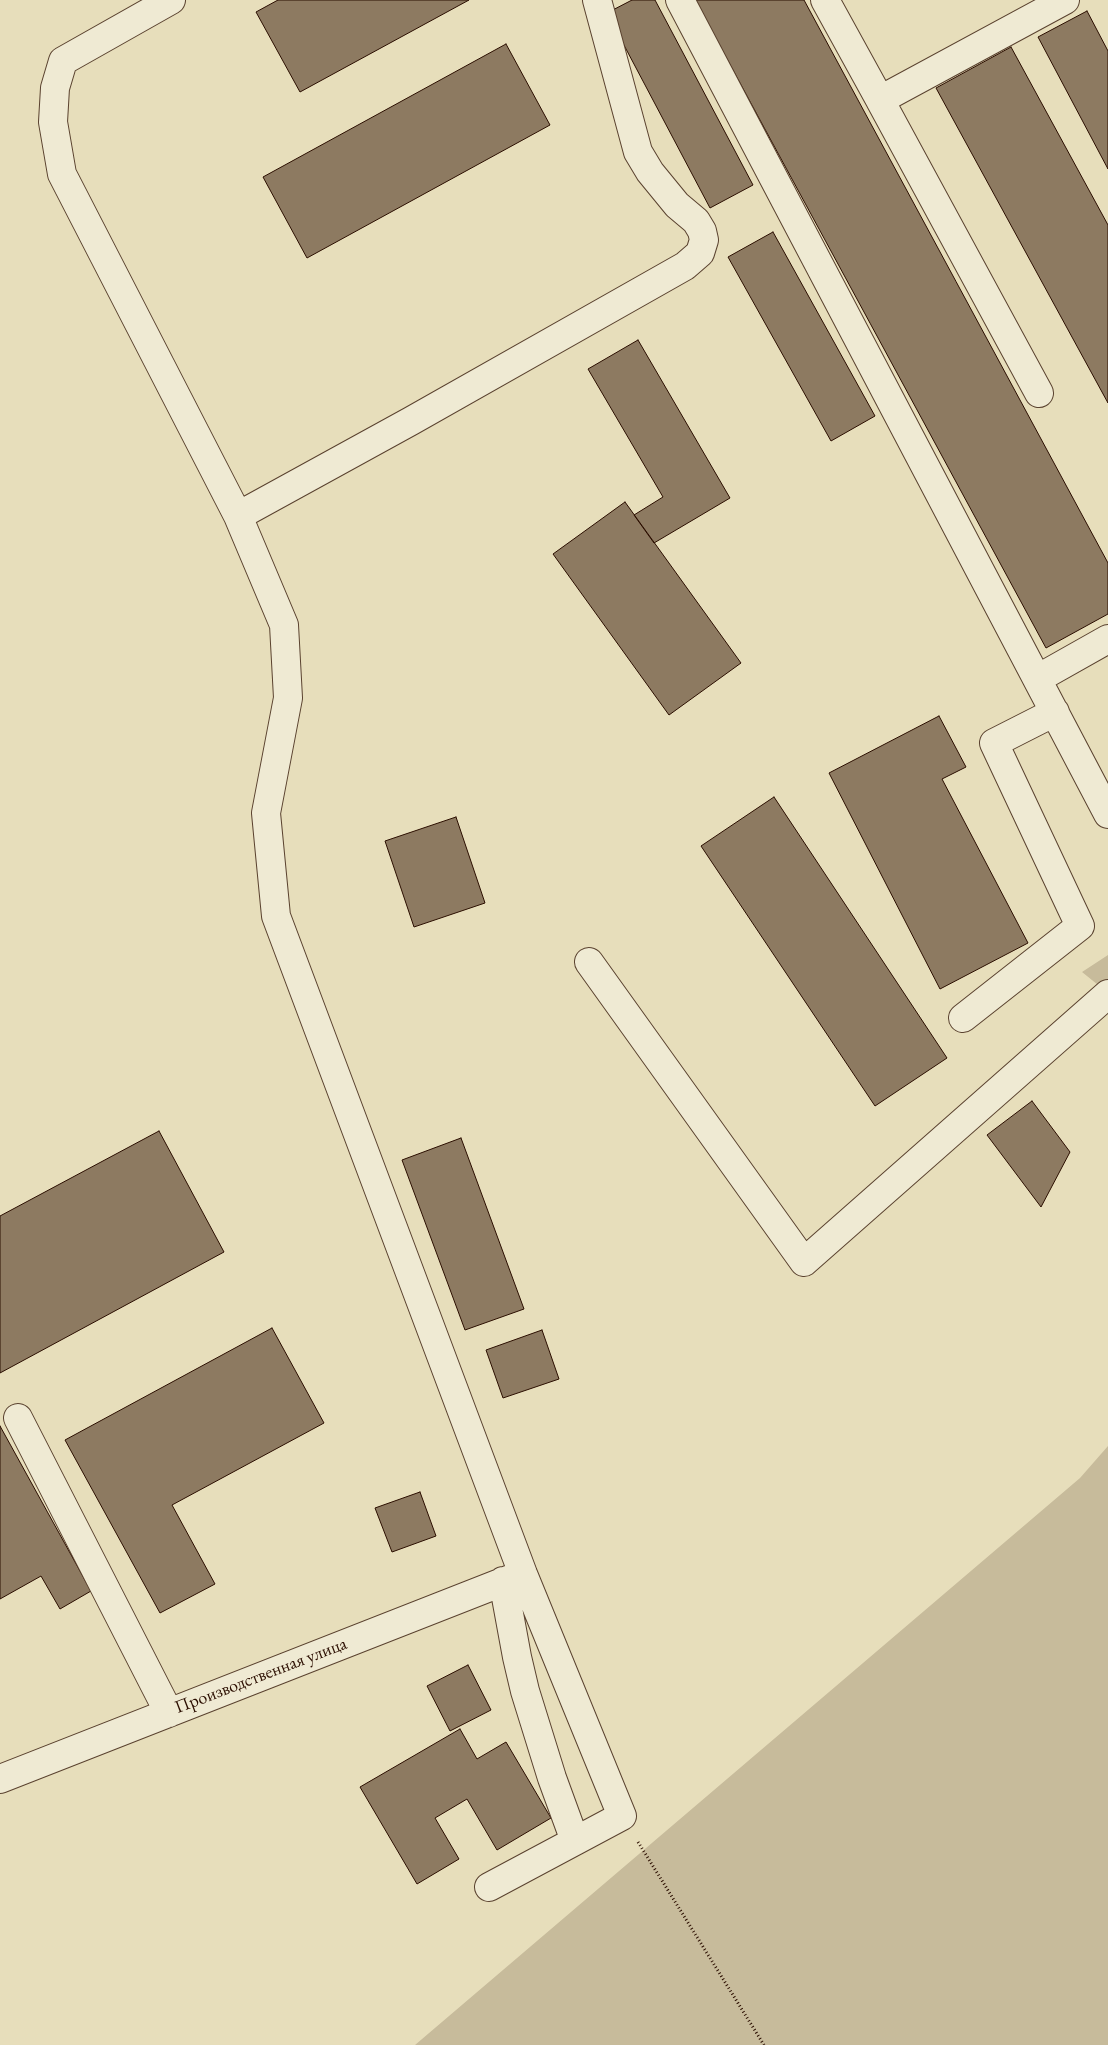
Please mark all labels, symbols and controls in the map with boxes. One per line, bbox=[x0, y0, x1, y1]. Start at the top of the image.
street label: Производственная улица bbox=[172, 1633, 350, 1719]

